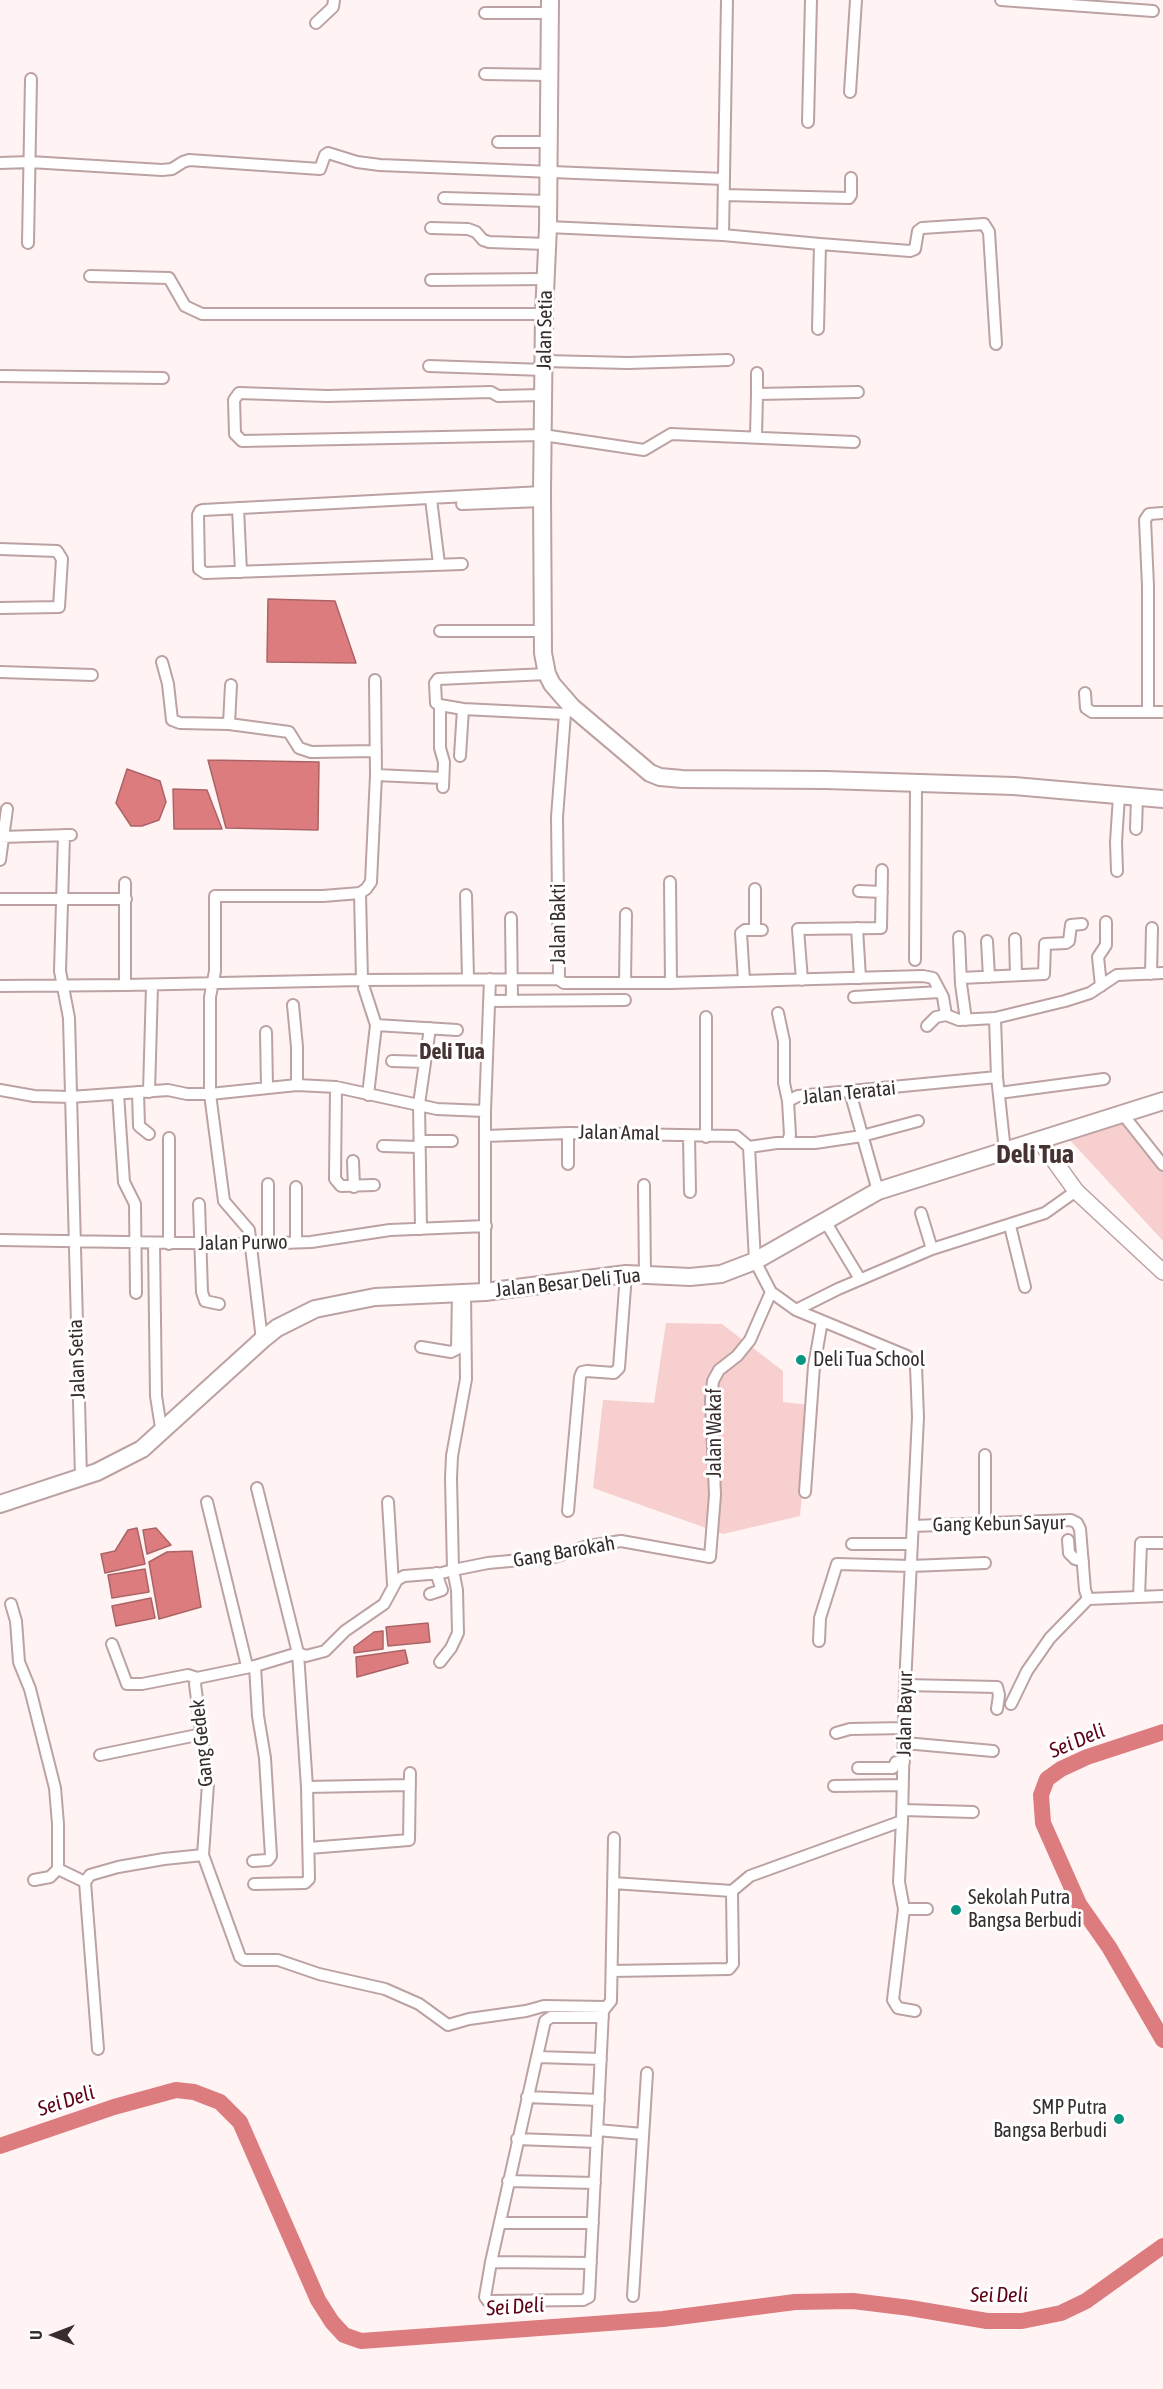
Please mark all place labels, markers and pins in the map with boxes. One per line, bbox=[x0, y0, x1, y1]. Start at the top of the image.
place label: Deli Tua School bbox=[813, 1348, 925, 1372]
marker: Deli Tua School bbox=[794, 1353, 808, 1367]
place label: Sekolah Putra Bangsa Berbudi bbox=[968, 1886, 1082, 1933]
marker: Sekolah Putra Bangsa Berbudi bbox=[949, 1903, 963, 1917]
place label: SMP Putra Bangsa Berbudi bbox=[993, 2096, 1107, 2143]
marker: SMP Putra Bangsa Berbudi bbox=[1112, 2112, 1126, 2126]

